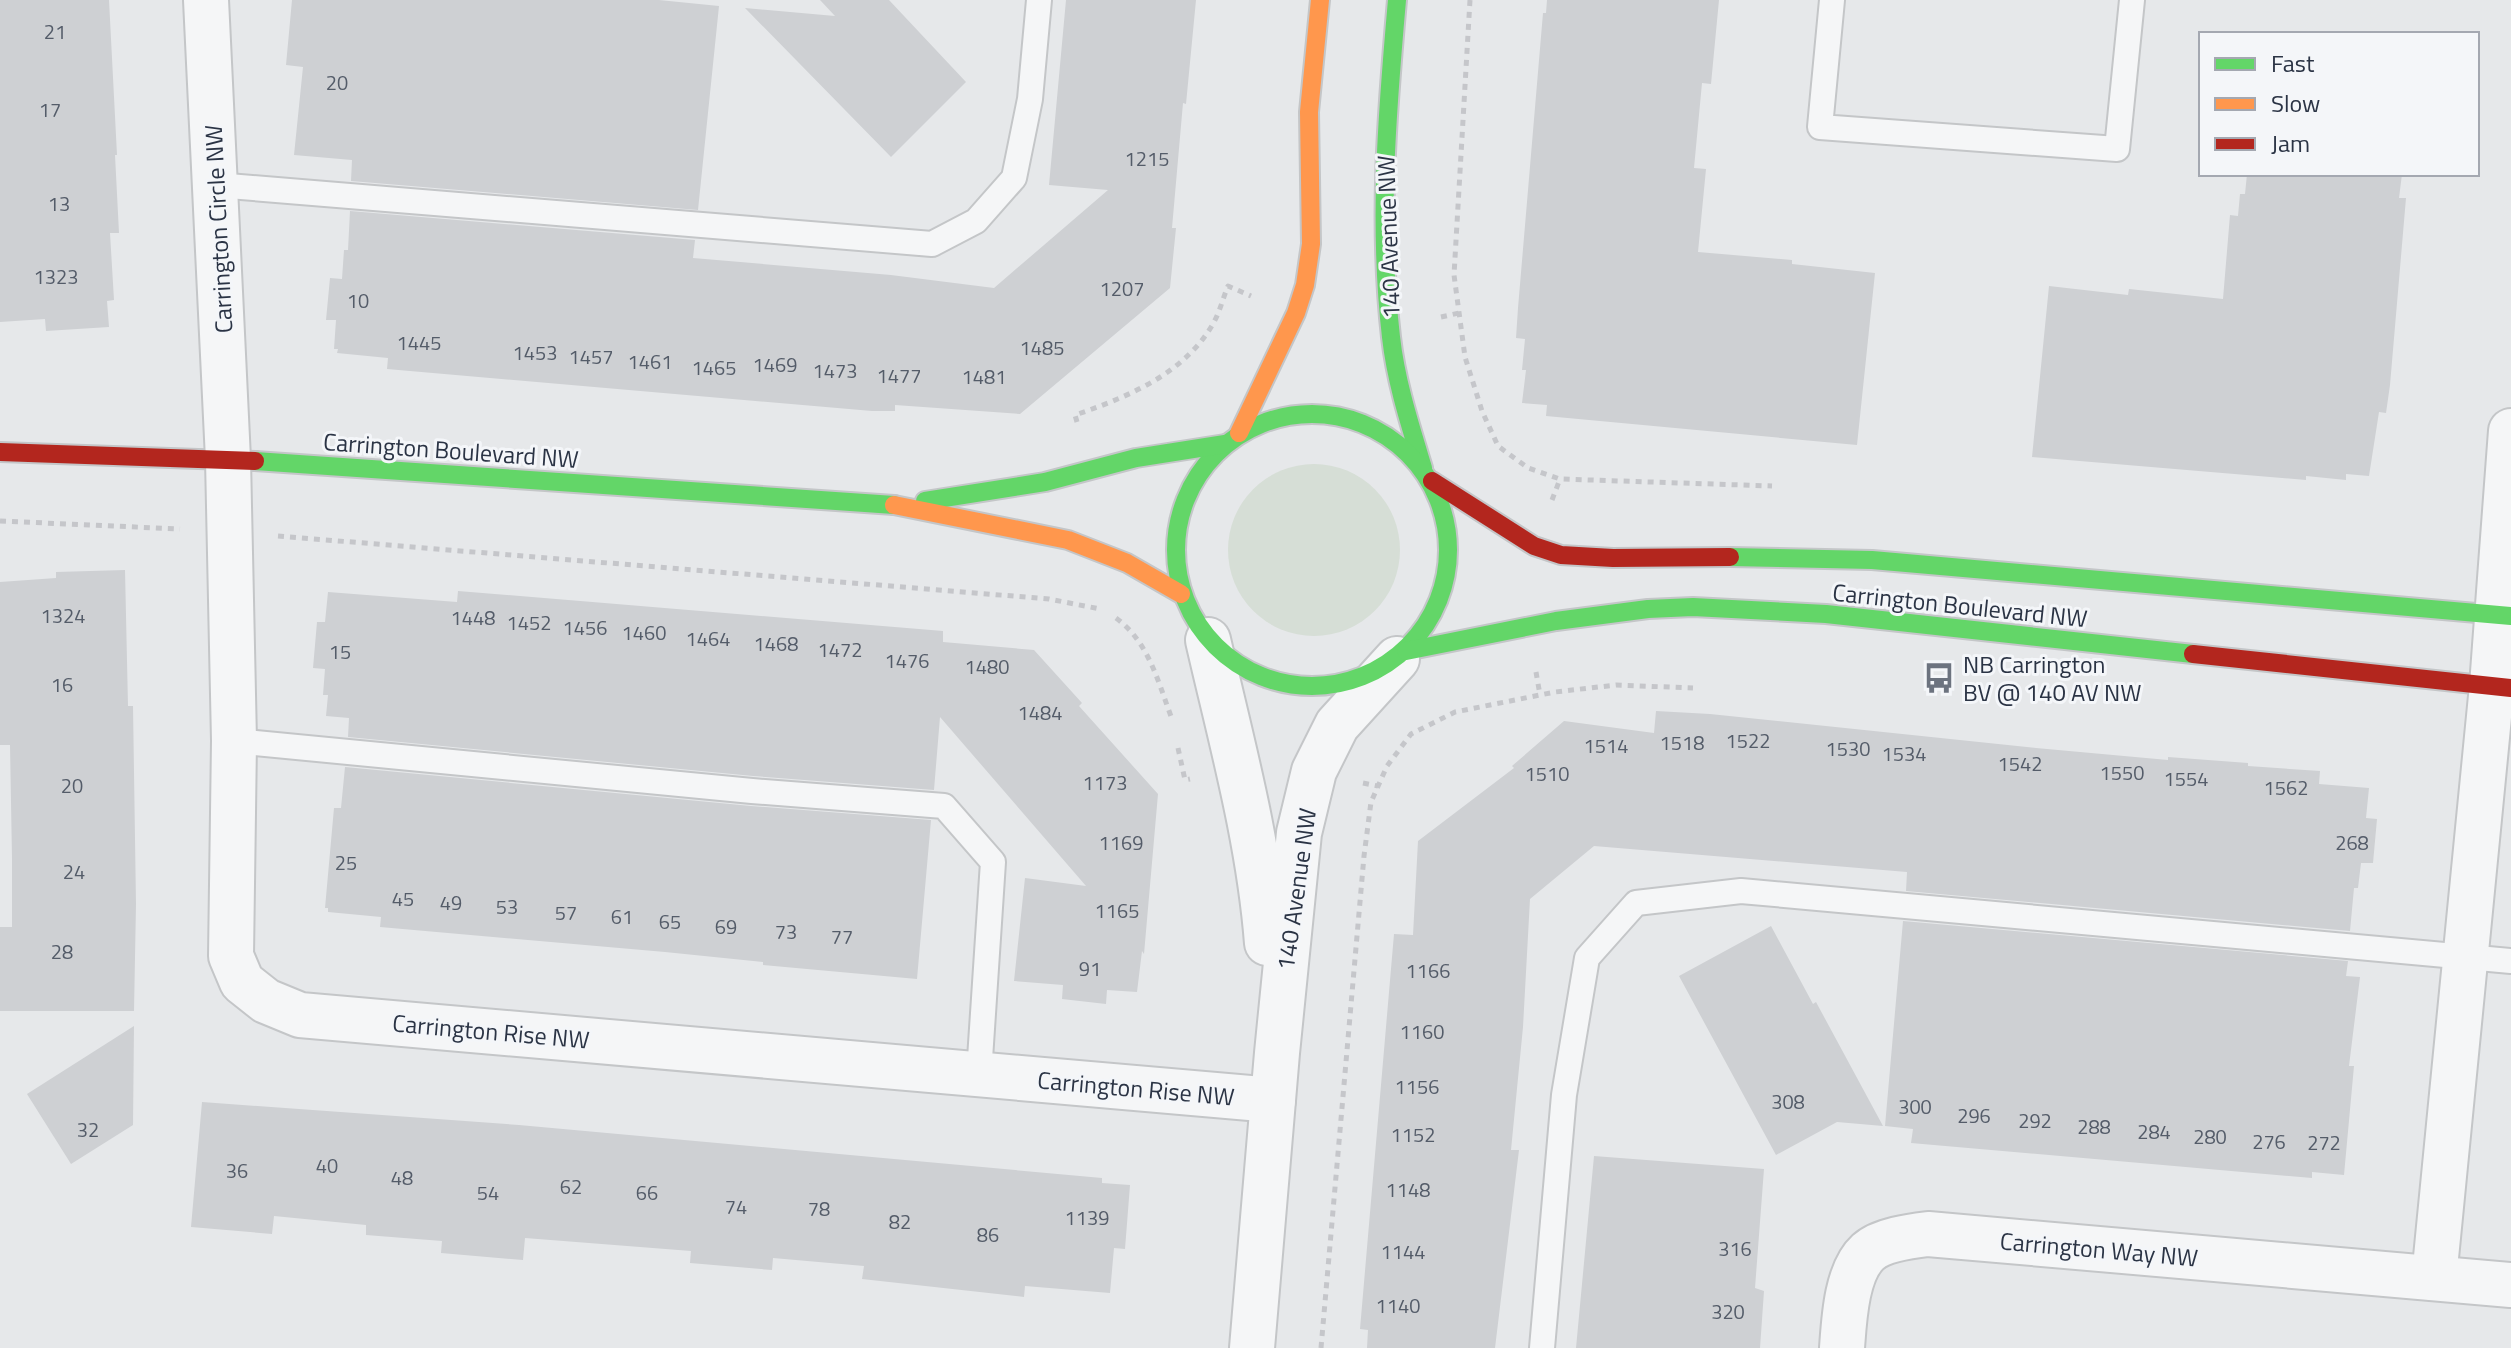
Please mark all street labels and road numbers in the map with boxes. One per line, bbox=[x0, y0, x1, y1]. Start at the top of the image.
street label: Carrington Circle NW bbox=[195, 124, 241, 334]
street label: 140 Avenue NW bbox=[1367, 155, 1409, 319]
street label: Carrington Boulevard NW bbox=[322, 423, 580, 477]
street label: Carrington Boulevard NW bbox=[1831, 574, 2089, 636]
street label: 140 Avenue NW bbox=[1267, 806, 1325, 972]
street label: Carrington Rise NW bbox=[391, 1004, 591, 1058]
street label: Carrington Rise NW bbox=[1036, 1061, 1236, 1115]
street label: Carrington Way NW bbox=[1999, 1222, 2199, 1276]

